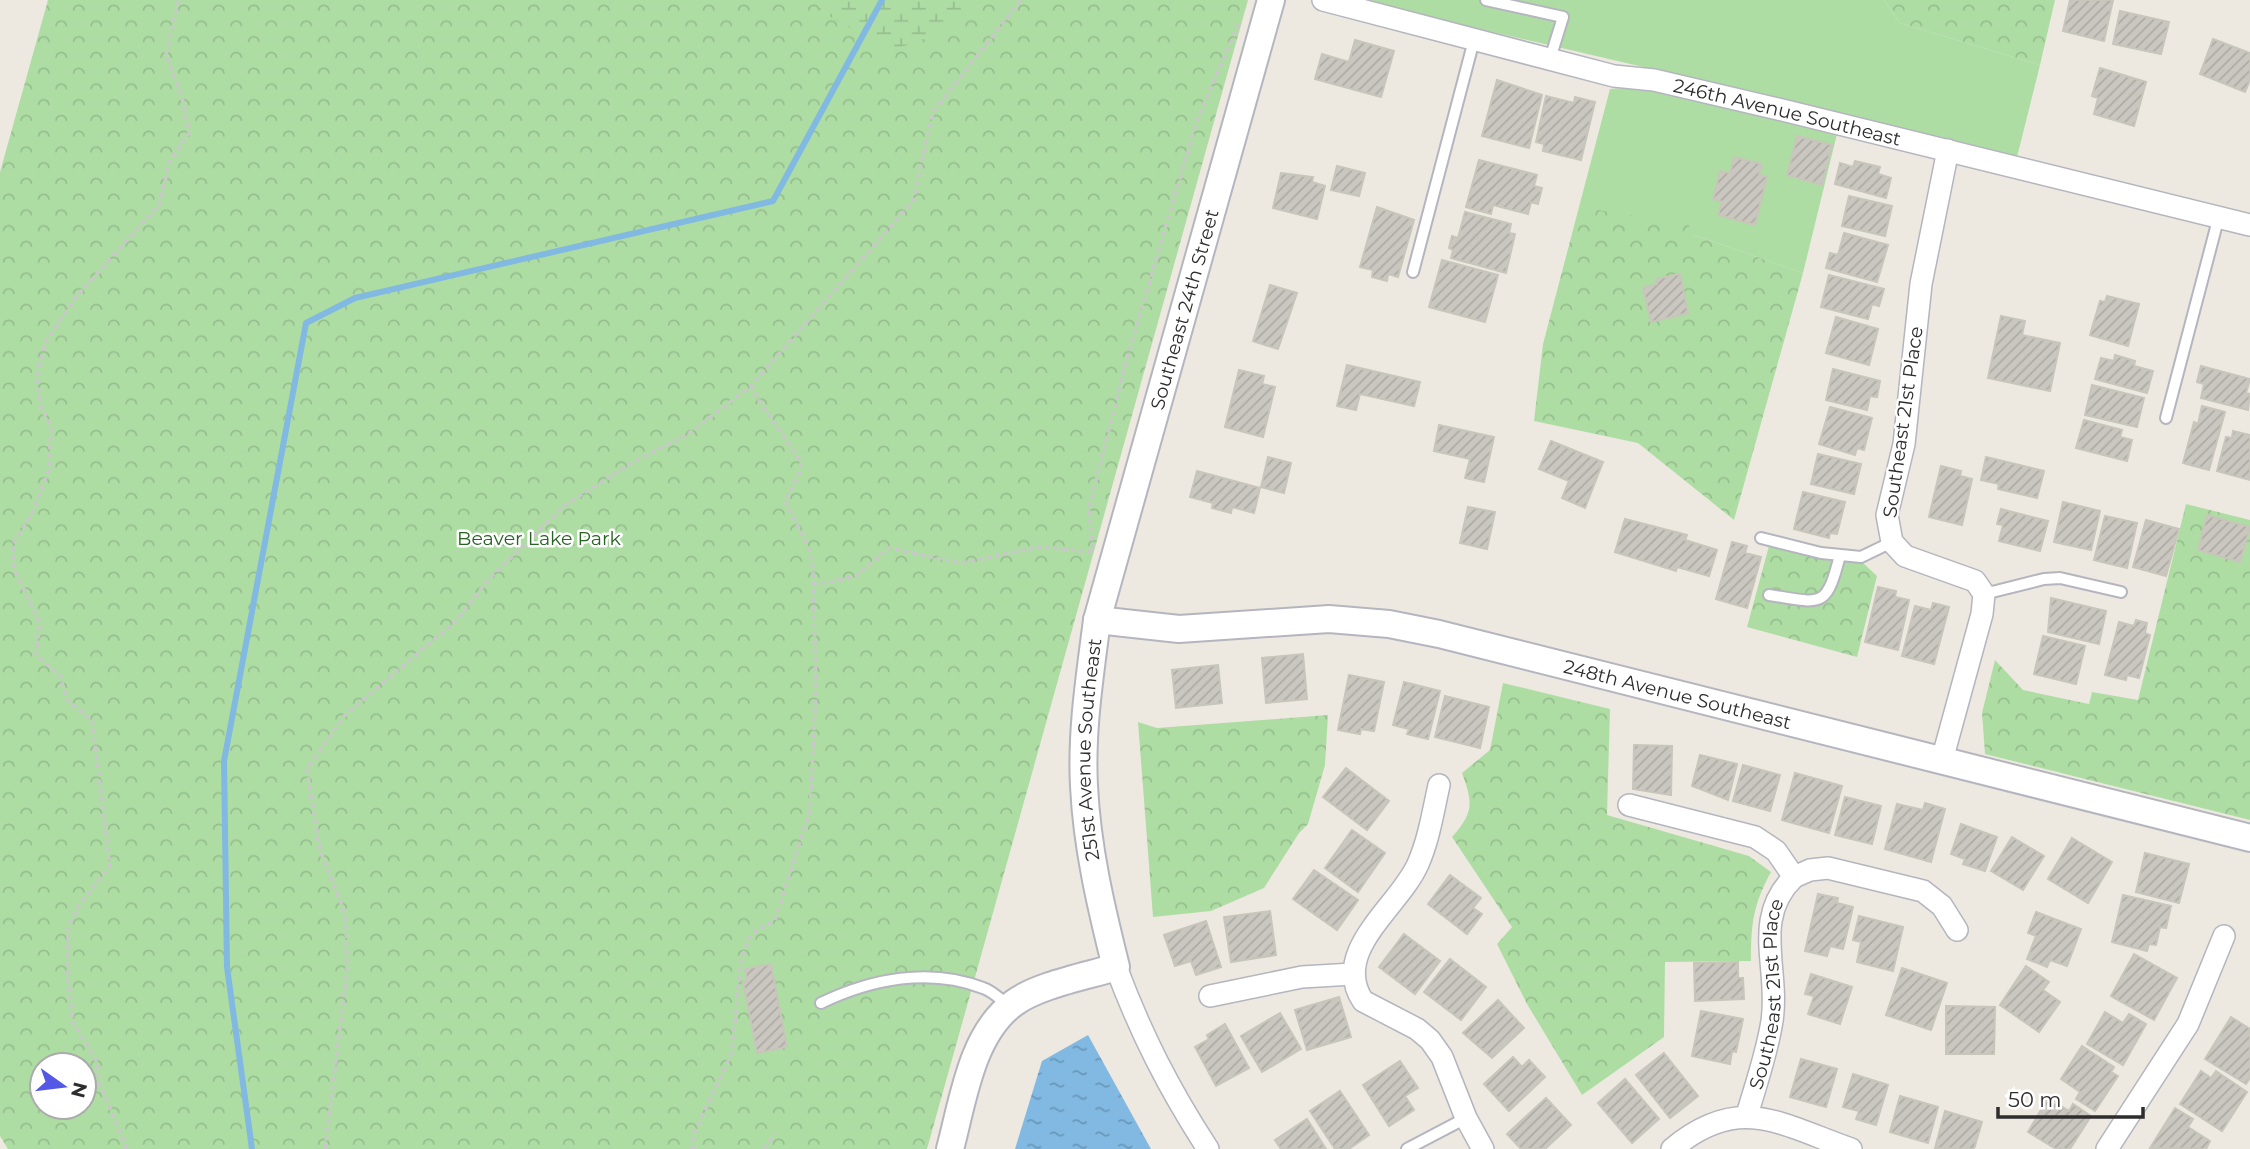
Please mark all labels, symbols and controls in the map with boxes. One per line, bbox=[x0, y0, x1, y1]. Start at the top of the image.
street label: 246th Avenue Southeast bbox=[1671, 73, 1904, 150]
street label: Southeast 24th Street bbox=[1145, 206, 1223, 412]
street label: Southeast 21st Place bbox=[1878, 325, 1928, 519]
park label: Beaver Lake Park bbox=[457, 527, 622, 550]
street label: 251st Avenue Southeast bbox=[1072, 637, 1106, 863]
street label: 248th Avenue Southeast bbox=[1561, 654, 1794, 734]
street label: Southeast 21st Place bbox=[1744, 895, 1788, 1092]
north arrow bbox=[28, 1051, 98, 1121]
scale bar bbox=[1998, 1076, 2143, 1120]
text: N bbox=[66, 1080, 92, 1100]
text: 50 m bbox=[2008, 1087, 2062, 1112]

